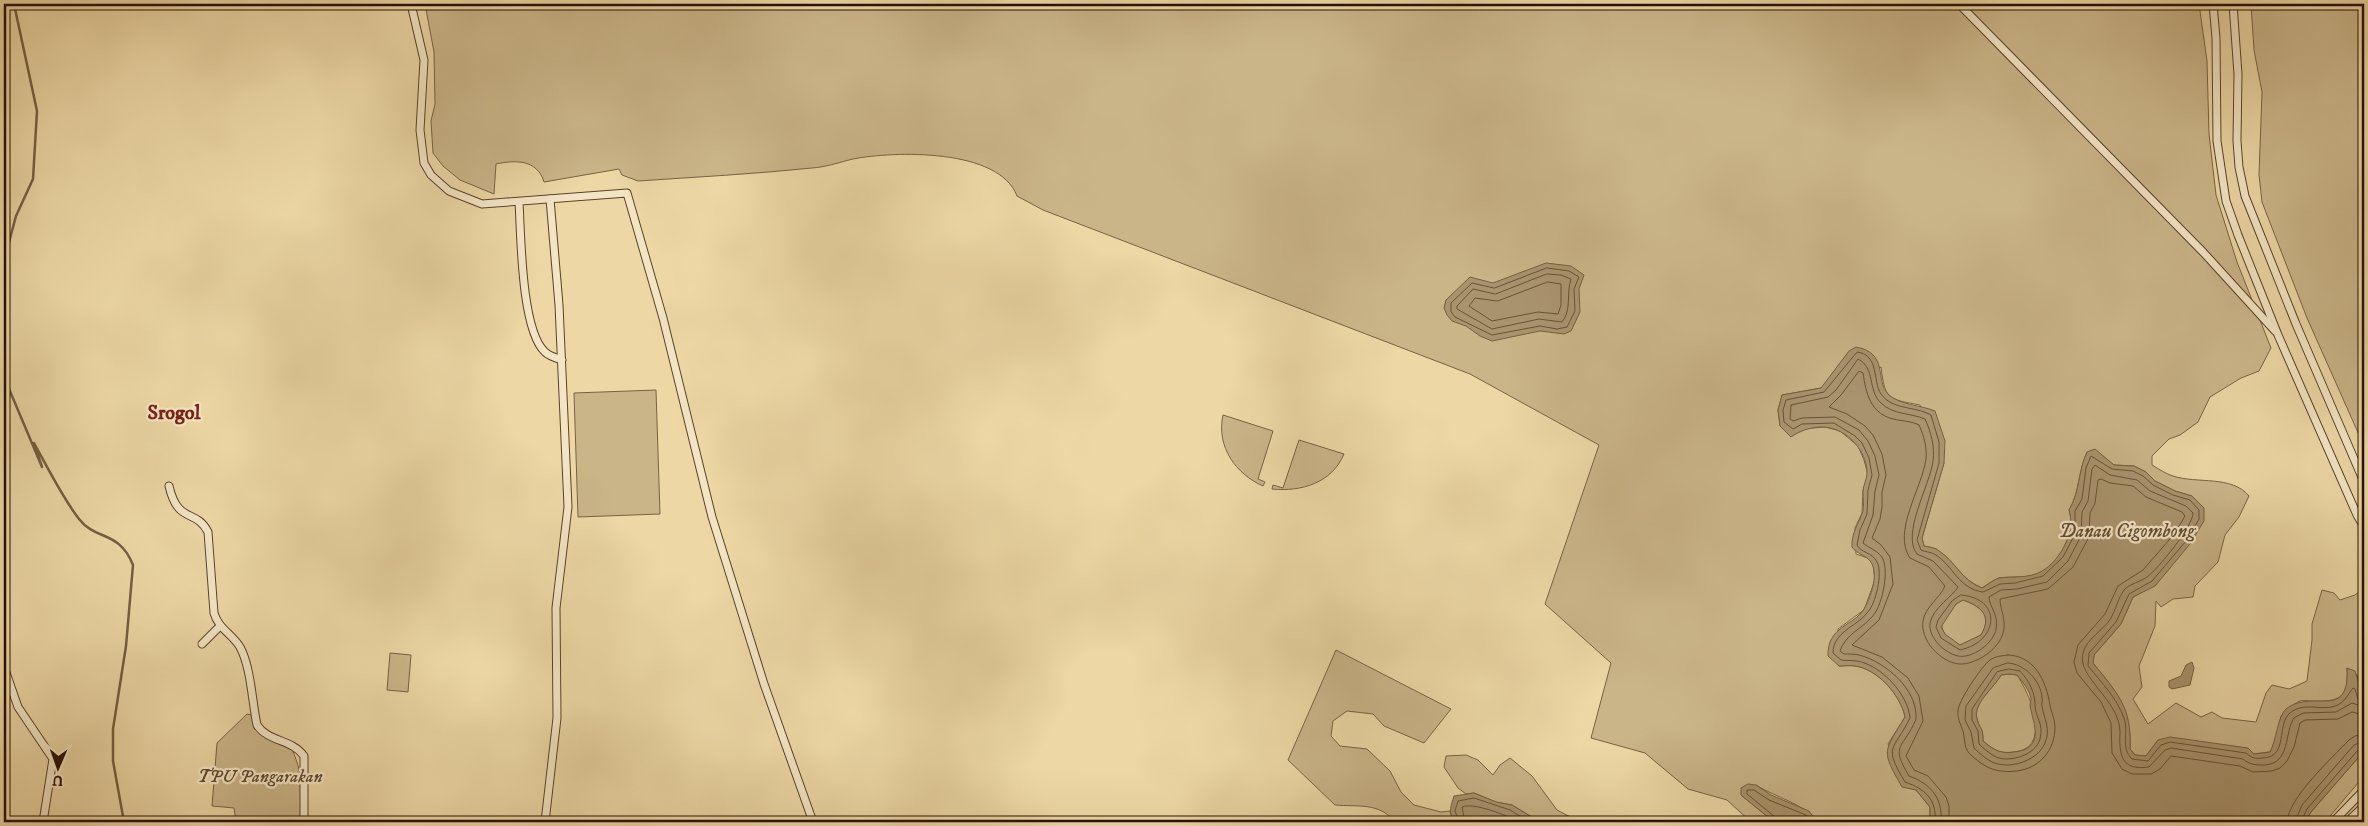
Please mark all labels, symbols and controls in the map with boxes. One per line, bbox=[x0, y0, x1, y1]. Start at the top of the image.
district label: Srogol bbox=[148, 401, 201, 426]
water label: Danau Cigombong bbox=[2059, 520, 2196, 543]
north arrow bbox=[32, 744, 82, 794]
park label: TPU Pangarakan bbox=[197, 766, 323, 788]
text: U bbox=[52, 771, 63, 789]

